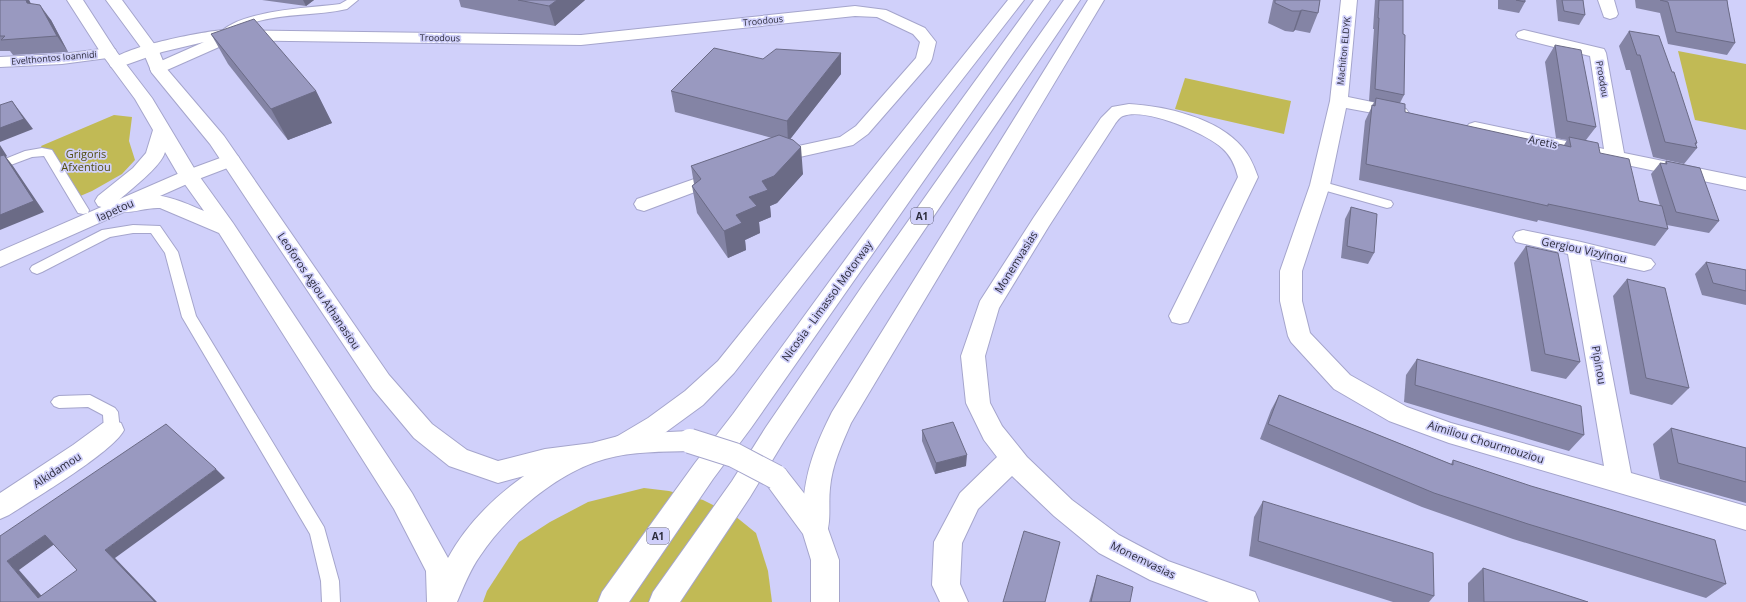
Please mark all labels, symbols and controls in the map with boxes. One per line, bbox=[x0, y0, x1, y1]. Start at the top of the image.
street label: Troodous bbox=[742, 12, 784, 29]
street label: Machiton ELDYK bbox=[1333, 16, 1354, 86]
street label: Troodous bbox=[420, 31, 460, 44]
street label: Evelthontos Ioannidi bbox=[11, 47, 97, 68]
street label: Proodou bbox=[1593, 60, 1612, 98]
street label: Aretis bbox=[1527, 131, 1559, 152]
park label: Grigoris Afxentiou bbox=[61, 146, 111, 174]
street label: Iapetou bbox=[94, 195, 136, 224]
road number: A1 bbox=[911, 208, 933, 224]
street label: Monemvasias bbox=[991, 228, 1041, 296]
street label: Leoforos Agiou Athanasiou bbox=[275, 229, 364, 352]
street label: Gergiou Vizyinou bbox=[1540, 233, 1628, 266]
street label: Nicosia - Limassol Motorway bbox=[778, 237, 876, 364]
street label: Pipinou bbox=[1589, 344, 1610, 385]
street label: Aimiliou Chourmouziou bbox=[1426, 417, 1546, 466]
street label: Alkidamou bbox=[30, 448, 84, 491]
road number: A1 bbox=[647, 528, 669, 544]
street label: Monemvasias bbox=[1108, 537, 1178, 582]

